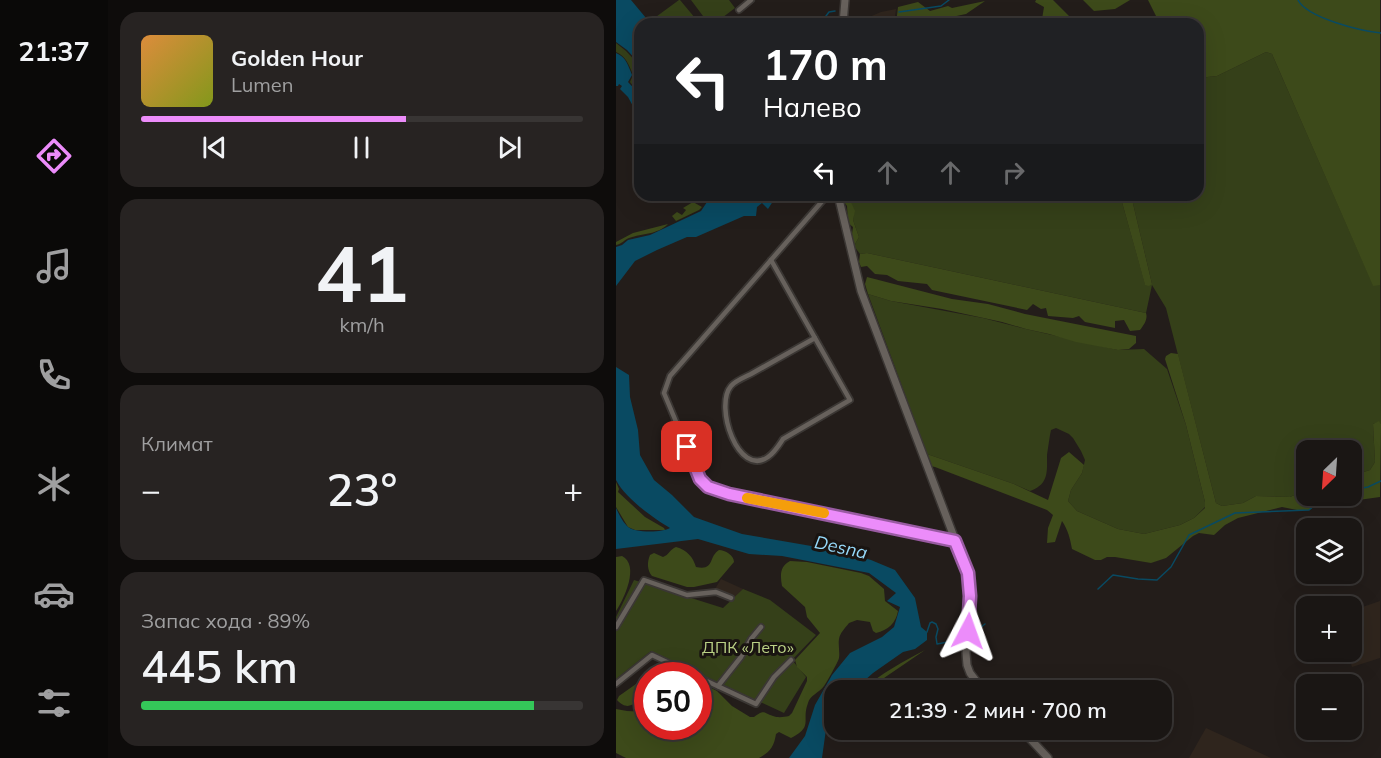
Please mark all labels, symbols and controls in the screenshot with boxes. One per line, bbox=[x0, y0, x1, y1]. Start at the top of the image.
text: 21:37 bbox=[18, 34, 90, 68]
text: 170 m bbox=[763, 38, 888, 91]
icon: left bbox=[664, 42, 742, 120]
text: Golden Hour bbox=[231, 44, 363, 72]
text: Lumen bbox=[231, 72, 293, 97]
text: Налево bbox=[763, 90, 862, 124]
icon: previous bbox=[198, 131, 231, 164]
icon: pause bbox=[345, 131, 378, 164]
icon: next bbox=[493, 131, 526, 164]
icon: directions bbox=[33, 135, 75, 177]
icon: left bbox=[808, 156, 841, 189]
icon: ahead bbox=[871, 156, 904, 189]
icon: ahead bbox=[934, 156, 967, 189]
icon: right bbox=[997, 156, 1030, 189]
text: 41 bbox=[315, 224, 409, 322]
icon: music bbox=[33, 245, 75, 287]
text: km/h bbox=[339, 312, 385, 337]
icon: phone bbox=[33, 354, 75, 396]
pin bbox=[661, 421, 712, 472]
icon: arrive bbox=[670, 430, 703, 463]
text: Климат bbox=[141, 431, 213, 456]
north arrow bbox=[1296, 440, 1362, 506]
map controls bbox=[1296, 440, 1362, 740]
text: 23° bbox=[327, 461, 397, 517]
icon: climate bbox=[33, 463, 75, 505]
text: − bbox=[141, 469, 161, 510]
text: + bbox=[563, 469, 583, 510]
button: layers bbox=[1296, 518, 1362, 584]
water label: Desna bbox=[812, 530, 870, 564]
icon: car bbox=[33, 573, 75, 615]
button: + bbox=[1296, 596, 1362, 662]
position arrow bbox=[936, 599, 1000, 663]
text: Запас хода · 89% bbox=[141, 608, 310, 633]
park label: ДПК «Лето» bbox=[702, 637, 794, 657]
text: 445 km bbox=[141, 638, 298, 694]
speed limit sign: 50 bbox=[634, 662, 712, 740]
button: − bbox=[1296, 674, 1362, 740]
icon: filters bbox=[33, 682, 75, 724]
text: 21:39 · 2 мин · 700 m bbox=[889, 696, 1107, 724]

